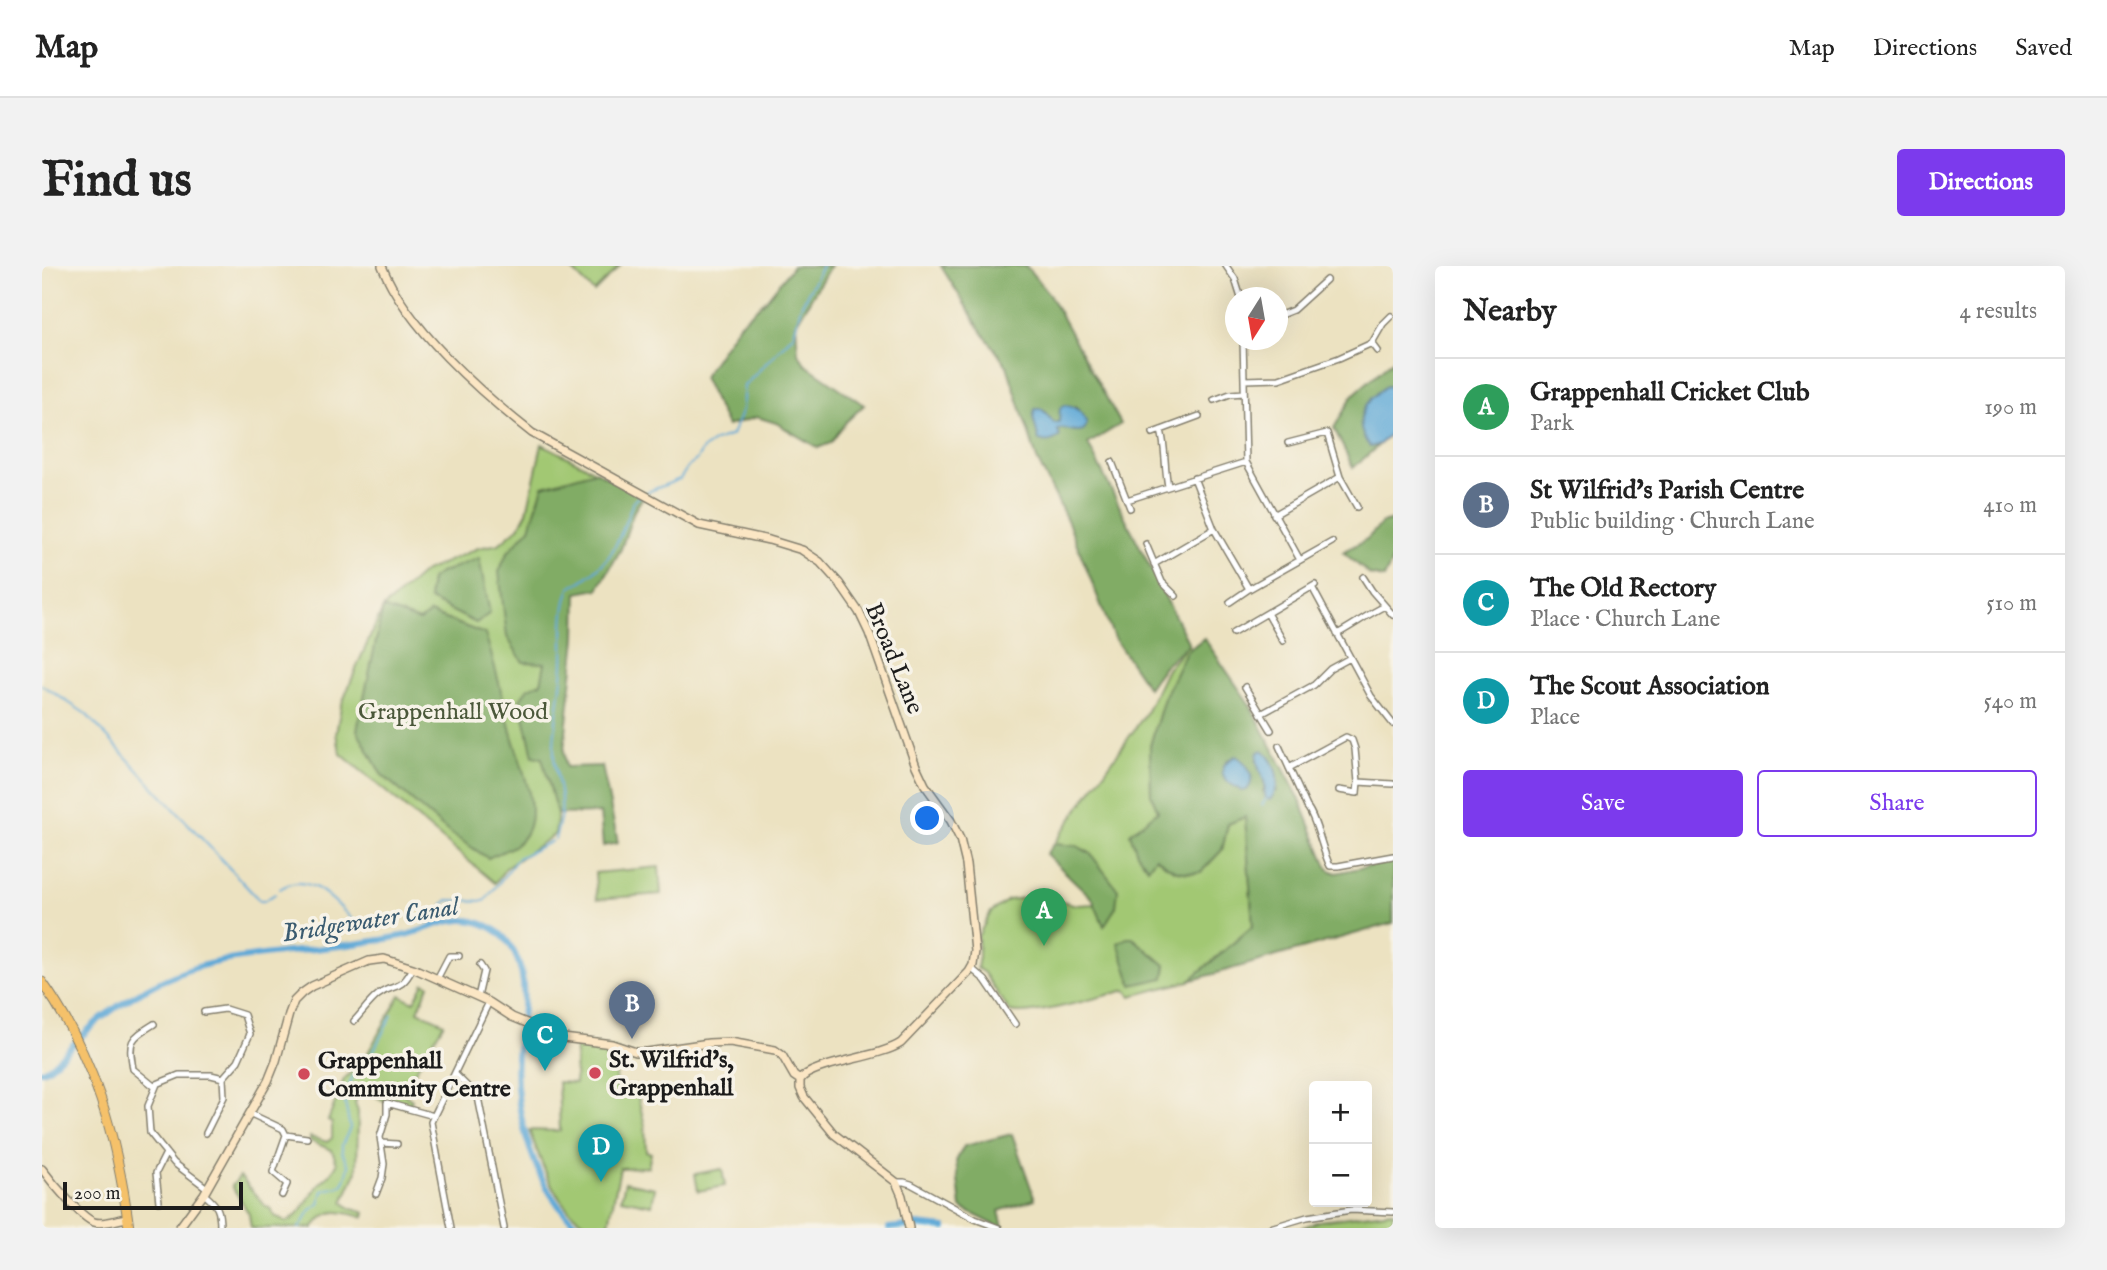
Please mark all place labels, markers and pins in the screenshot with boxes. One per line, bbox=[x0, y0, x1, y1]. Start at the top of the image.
pin: A bbox=[1021, 888, 1067, 946]
pin: B bbox=[609, 981, 655, 1039]
pin: C bbox=[522, 1013, 568, 1071]
place label: St. Wilfrid's, Grappenhall bbox=[609, 1045, 734, 1104]
place label: Grappenhall Community Centre bbox=[318, 1046, 511, 1105]
marker: St. Wilfrid's, Grappenhall bbox=[587, 1065, 603, 1081]
marker: Grappenhall Community Centre bbox=[296, 1066, 312, 1082]
pin: D bbox=[578, 1124, 624, 1182]

